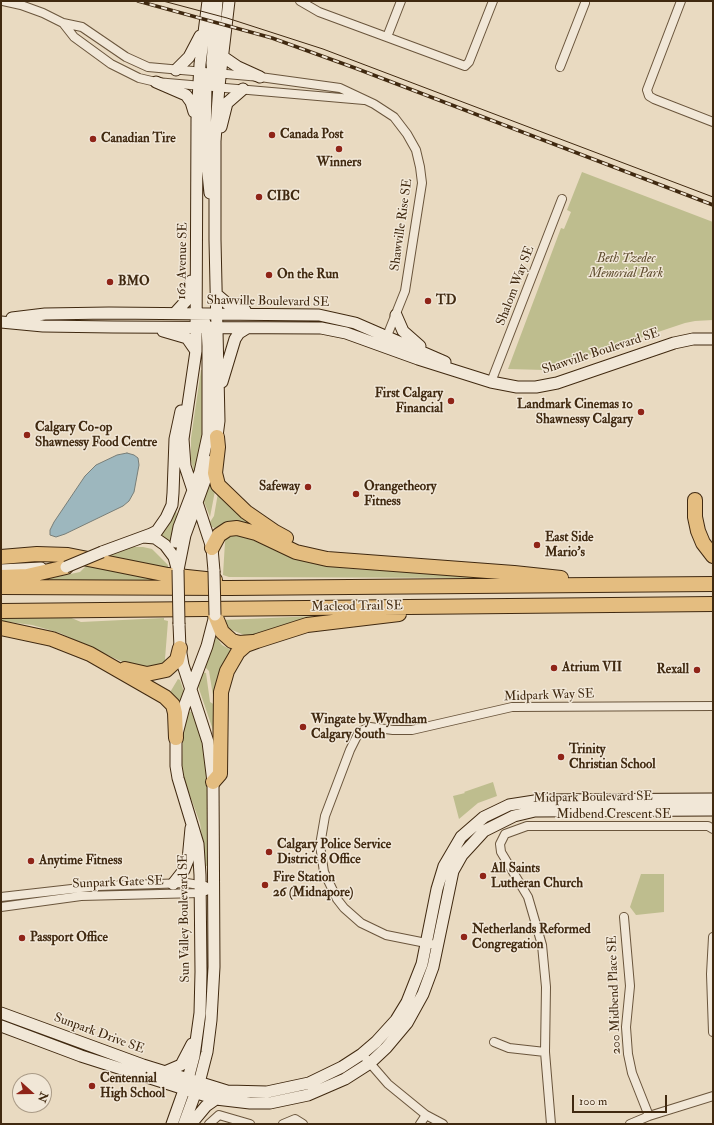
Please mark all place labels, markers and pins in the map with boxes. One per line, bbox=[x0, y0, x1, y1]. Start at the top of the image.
place label: Canada Post bbox=[280, 127, 344, 143]
marker: Canada Post bbox=[267, 130, 277, 140]
place label: Canadian Tire bbox=[101, 131, 176, 147]
marker: Canadian Tire bbox=[88, 134, 98, 144]
marker: Winners bbox=[334, 144, 344, 154]
place label: Winners bbox=[317, 155, 361, 171]
place label: CIBC bbox=[267, 189, 300, 205]
marker: CIBC bbox=[254, 192, 264, 202]
place label: On the Run bbox=[277, 267, 339, 283]
marker: On the Run bbox=[264, 270, 274, 280]
place label: BMO bbox=[118, 274, 150, 290]
marker: BMO bbox=[105, 277, 115, 287]
place label: TD bbox=[436, 293, 456, 309]
marker: TD bbox=[423, 296, 433, 306]
place label: First Calgary Financial bbox=[375, 386, 443, 417]
marker: First Calgary Financial bbox=[446, 396, 456, 406]
place label: Landmark Cinemas 10 Shawnessy Calgary bbox=[517, 397, 633, 428]
marker: Landmark Cinemas 10 Shawnessy Calgary bbox=[636, 407, 646, 417]
place label: Calgary Co-op Shawnessy Food Centre bbox=[35, 420, 157, 451]
marker: Calgary Co-op Shawnessy Food Centre bbox=[22, 430, 32, 440]
place label: Safeway bbox=[259, 479, 300, 495]
place label: Orangetheory Fitness bbox=[364, 479, 437, 510]
marker: Safeway bbox=[303, 482, 313, 492]
marker: Orangetheory Fitness bbox=[351, 489, 361, 499]
place label: East Side Mario's bbox=[545, 530, 594, 561]
marker: East Side Mario's bbox=[532, 540, 542, 550]
place label: Atrium VII bbox=[562, 660, 622, 676]
place label: Rexall bbox=[657, 662, 689, 678]
marker: Atrium VII bbox=[549, 663, 559, 673]
marker: Rexall bbox=[692, 665, 702, 675]
place label: Wingate by Wyndham Calgary South bbox=[311, 712, 427, 743]
marker: Wingate by Wyndham Calgary South bbox=[298, 722, 308, 732]
place label: Trinity Christian School bbox=[569, 742, 656, 773]
marker: Trinity Christian School bbox=[556, 752, 566, 762]
place label: Calgary Police Service District 8 Office bbox=[277, 837, 391, 868]
marker: Calgary Police Service District 8 Office bbox=[264, 847, 274, 857]
place label: Anytime Fitness bbox=[39, 853, 122, 869]
marker: Anytime Fitness bbox=[26, 856, 36, 866]
place label: All Saints Lutheran Church bbox=[491, 861, 583, 892]
place label: Fire Station 26 (Midnapore) bbox=[273, 870, 353, 901]
marker: All Saints Lutheran Church bbox=[478, 871, 488, 881]
marker: Fire Station 26 (Midnapore) bbox=[260, 880, 270, 890]
place label: Netherlands Reformed Congregation bbox=[472, 922, 591, 953]
place label: Passport Office bbox=[30, 930, 108, 946]
marker: Netherlands Reformed Congregation bbox=[459, 932, 469, 942]
marker: Passport Office bbox=[17, 933, 27, 943]
place label: Centennial High School bbox=[100, 1071, 165, 1102]
marker: Centennial High School bbox=[87, 1081, 97, 1091]

